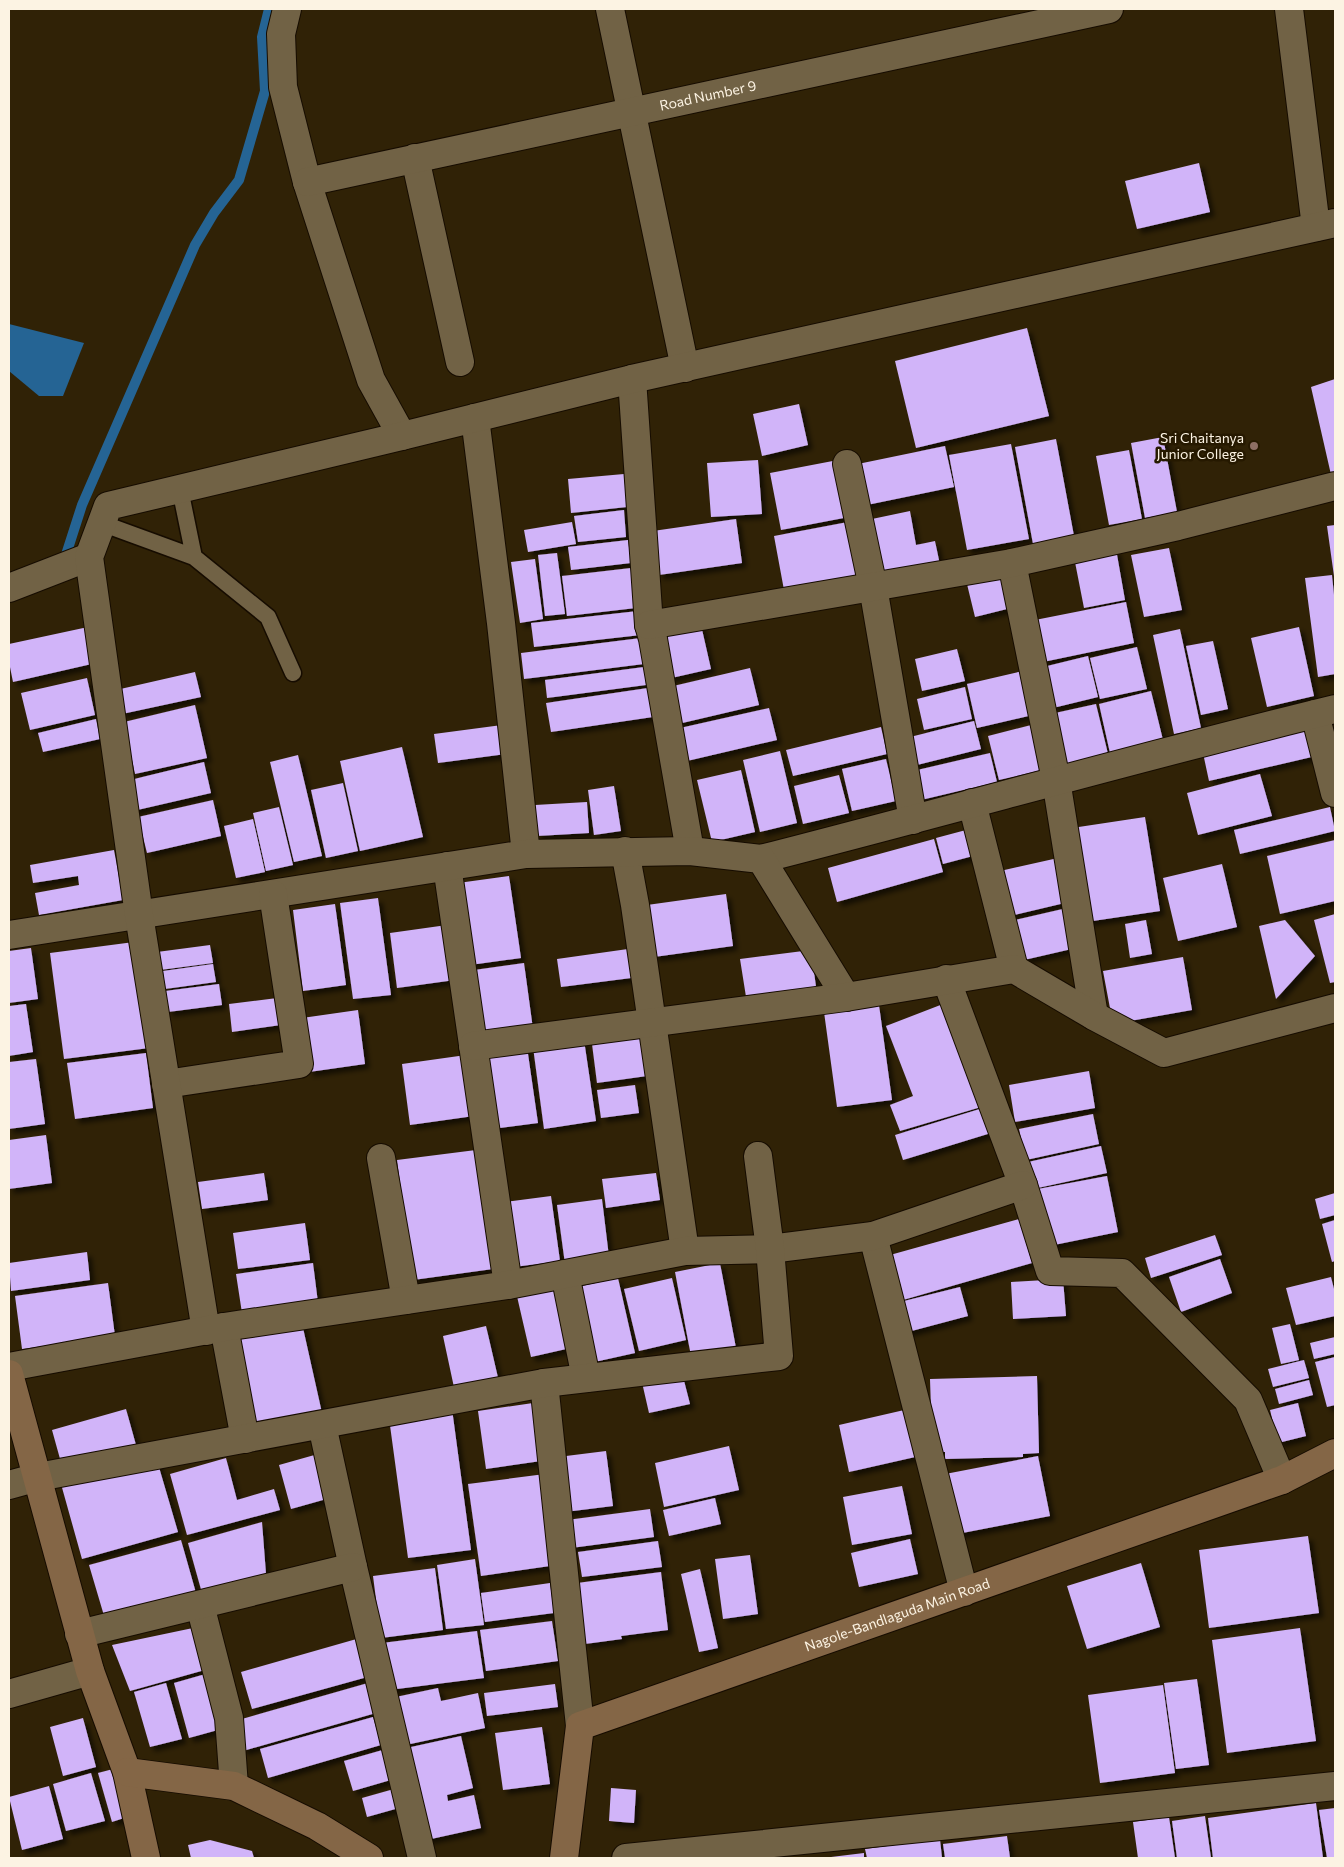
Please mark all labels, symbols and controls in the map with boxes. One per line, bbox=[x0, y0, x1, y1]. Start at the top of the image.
street label: Road Number 9 bbox=[658, 76, 758, 114]
place label: Sri Chaitanya Junior College bbox=[1157, 429, 1244, 462]
marker: Sri Chaitanya Junior College bbox=[1248, 440, 1260, 452]
street label: Nagole-Bandlaguda Main Road bbox=[802, 1574, 992, 1655]

